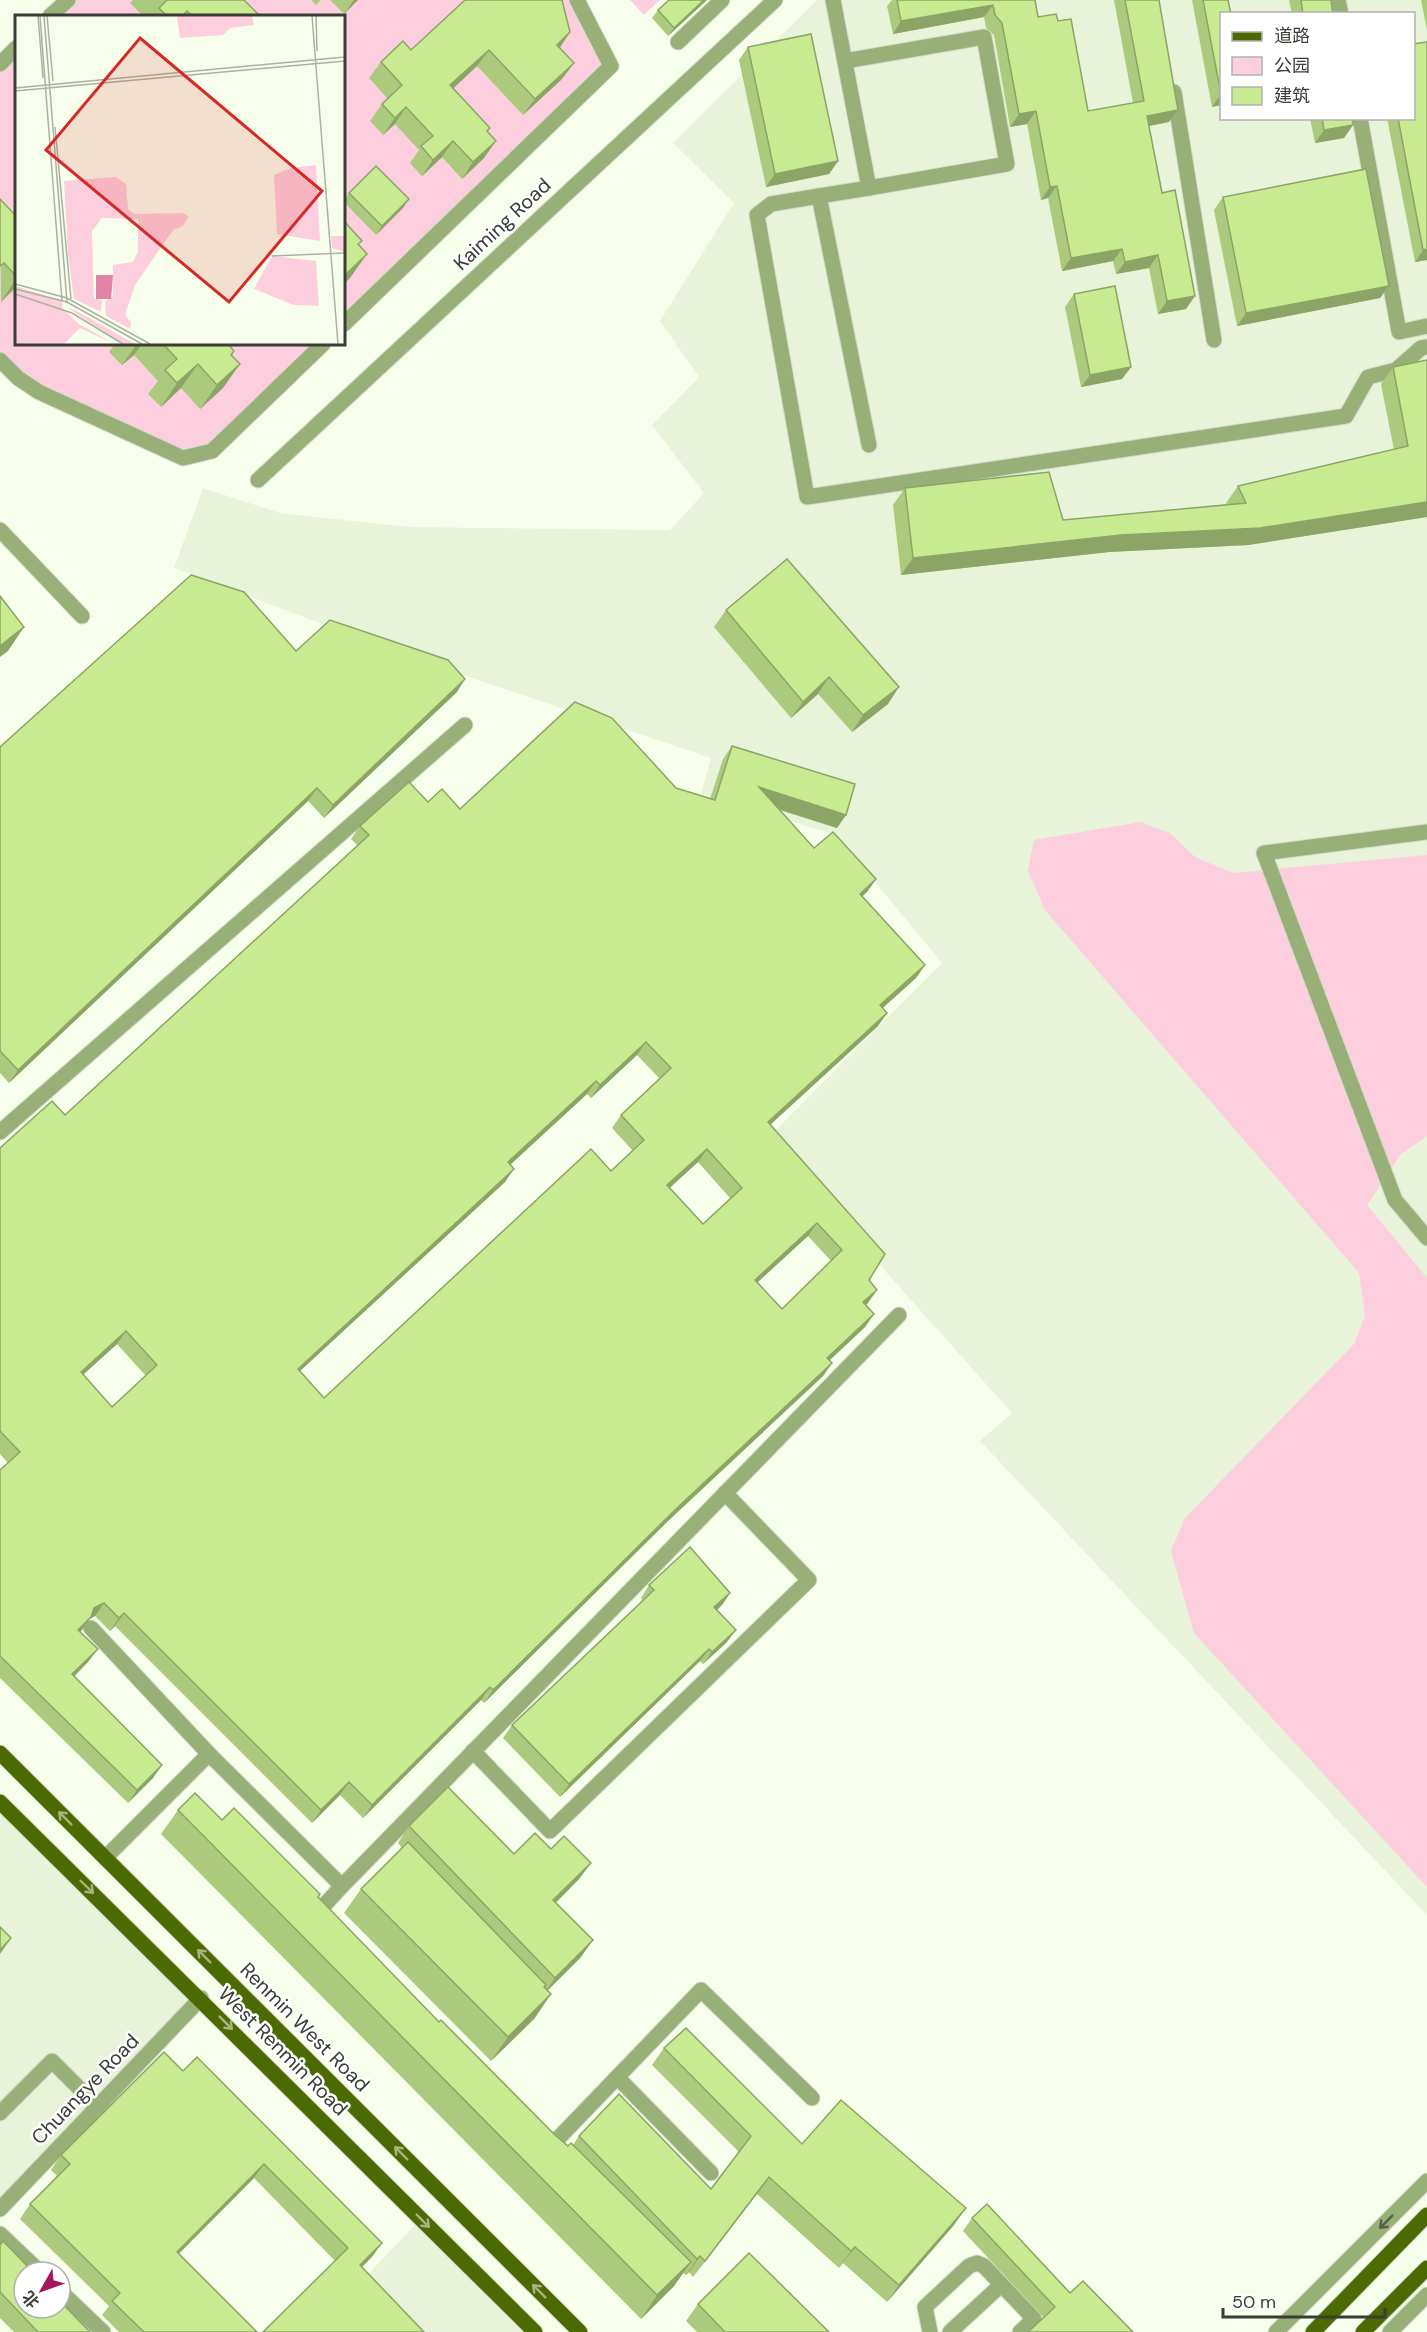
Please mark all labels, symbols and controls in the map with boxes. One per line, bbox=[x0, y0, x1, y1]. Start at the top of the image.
legend bbox=[1220, 12, 1415, 120]
inset map bbox=[15, 15, 345, 345]
text: 道路 bbox=[1274, 24, 1310, 48]
text: 公园 bbox=[1274, 54, 1310, 78]
text: 建筑 bbox=[1274, 84, 1310, 108]
street label: Kaiming Road bbox=[448, 172, 556, 276]
one-way arrow bbox=[58, 1811, 73, 1825]
one-way arrow bbox=[79, 1879, 94, 1894]
one-way arrow bbox=[196, 1948, 211, 1963]
street label: Renmin West Road bbox=[235, 1957, 375, 2097]
street label: West Renmin Road bbox=[213, 1981, 353, 2121]
one-way arrow bbox=[219, 2016, 233, 2031]
street label: Chuangye Road bbox=[26, 2028, 144, 2150]
one-way arrow bbox=[394, 2145, 408, 2160]
one-way arrow bbox=[416, 2213, 431, 2228]
one-way arrow bbox=[1378, 2215, 1393, 2229]
north arrow bbox=[12, 2260, 72, 2320]
scale bar bbox=[1223, 2281, 1385, 2319]
one-way arrow bbox=[532, 2283, 546, 2298]
text: 北 bbox=[18, 2286, 44, 2312]
text: 50 m bbox=[1232, 2290, 1276, 2314]

